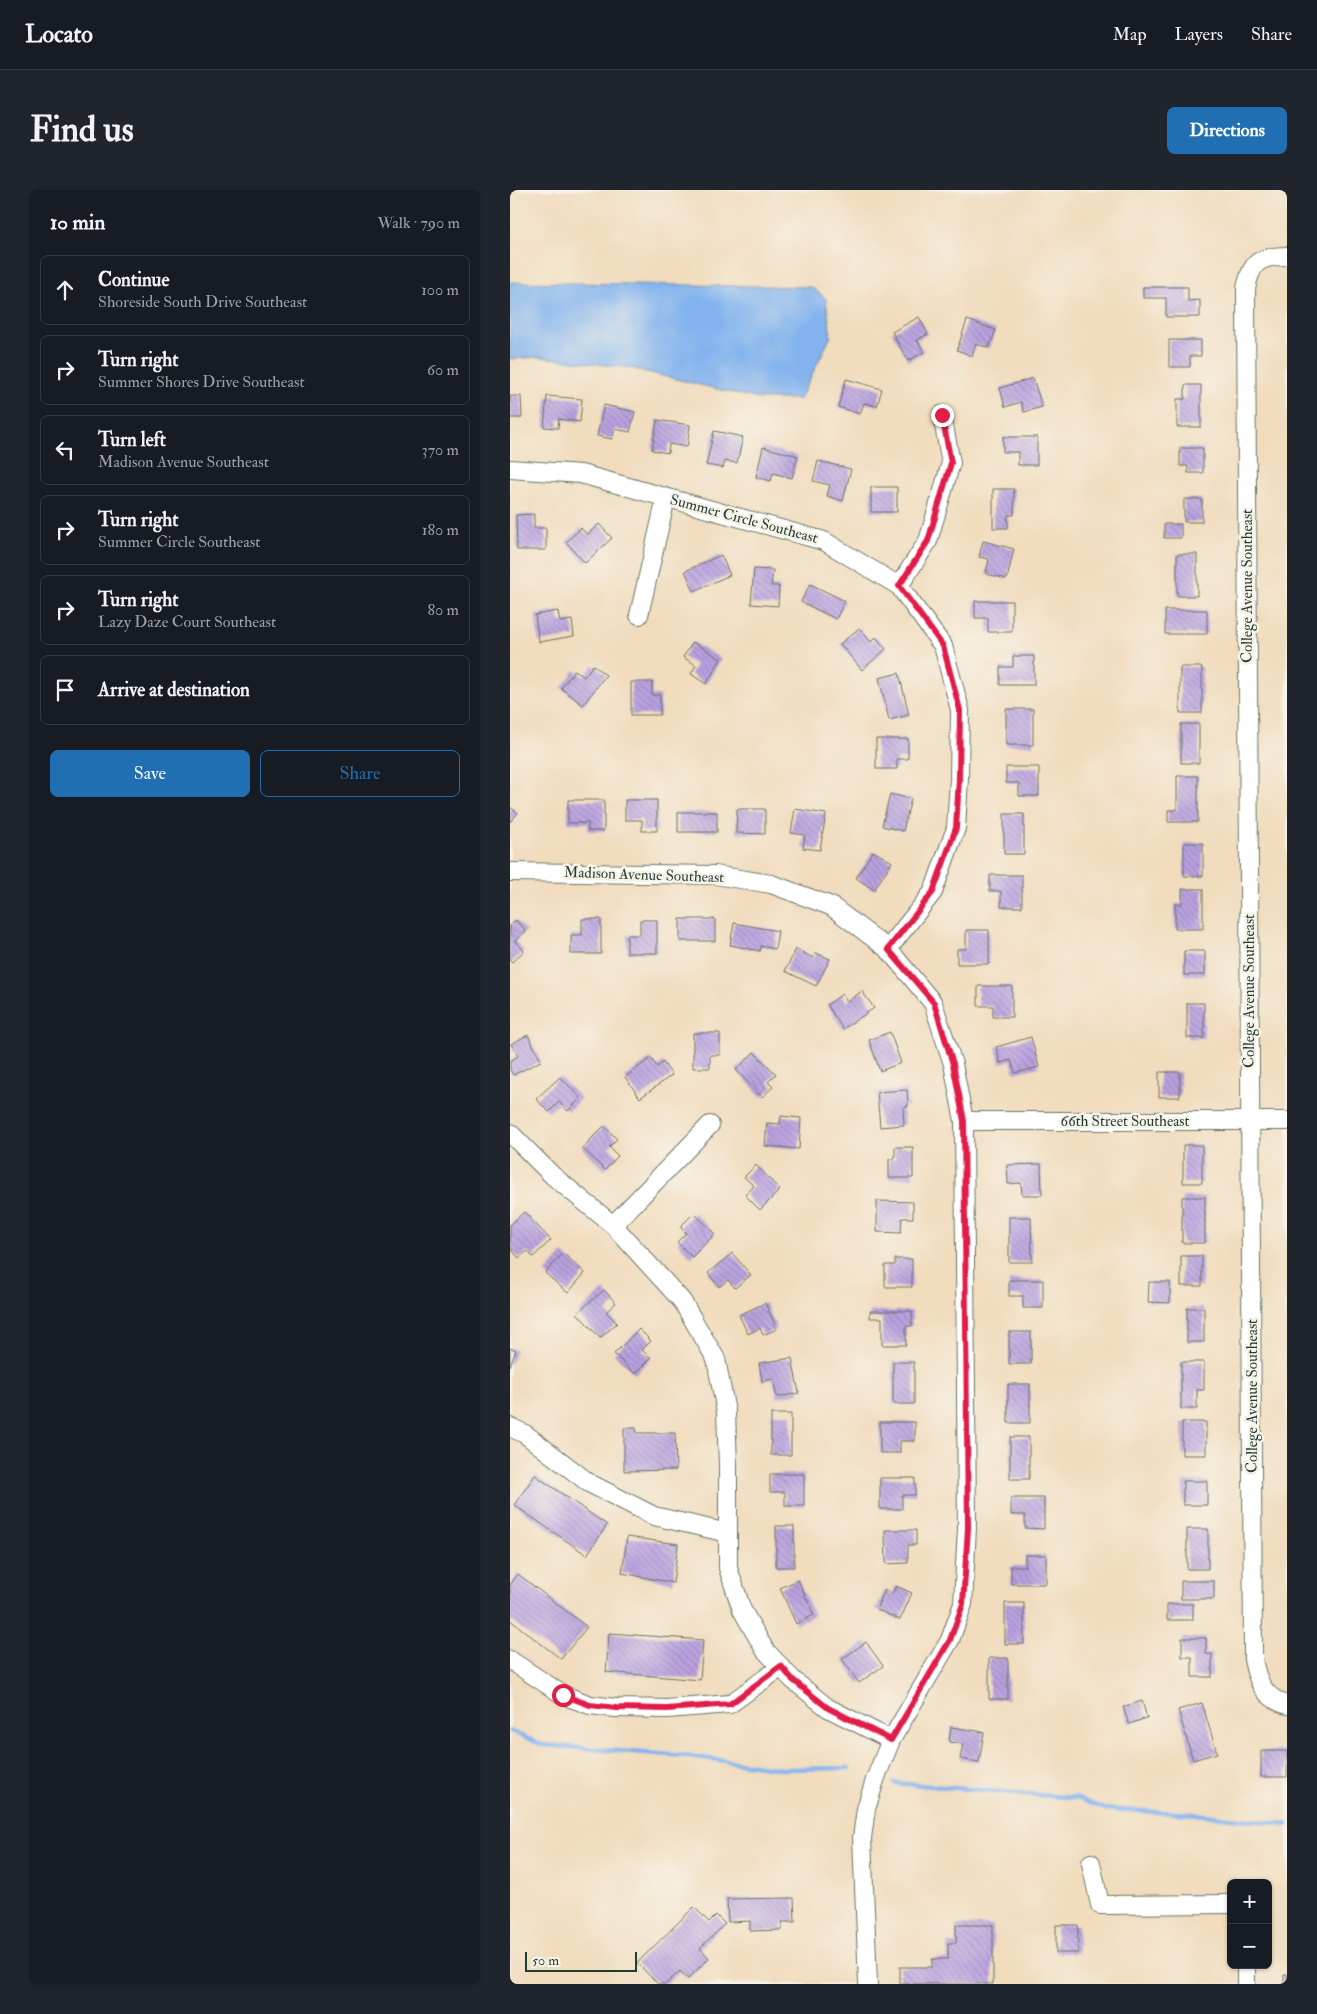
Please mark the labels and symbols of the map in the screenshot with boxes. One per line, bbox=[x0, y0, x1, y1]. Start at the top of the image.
route end bbox=[931, 404, 954, 427]
street label: Summer Circle Southeast bbox=[668, 490, 820, 548]
street label: College Avenue Southeast bbox=[1238, 509, 1257, 663]
street label: Madison Avenue Southeast bbox=[564, 863, 725, 887]
street label: College Avenue Southeast bbox=[1240, 914, 1259, 1068]
street label: 66th Street Southeast bbox=[1061, 1112, 1190, 1131]
street label: College Avenue Southeast bbox=[1243, 1319, 1262, 1473]
route start bbox=[552, 1684, 575, 1707]
scale bar bbox=[525, 1949, 638, 1972]

